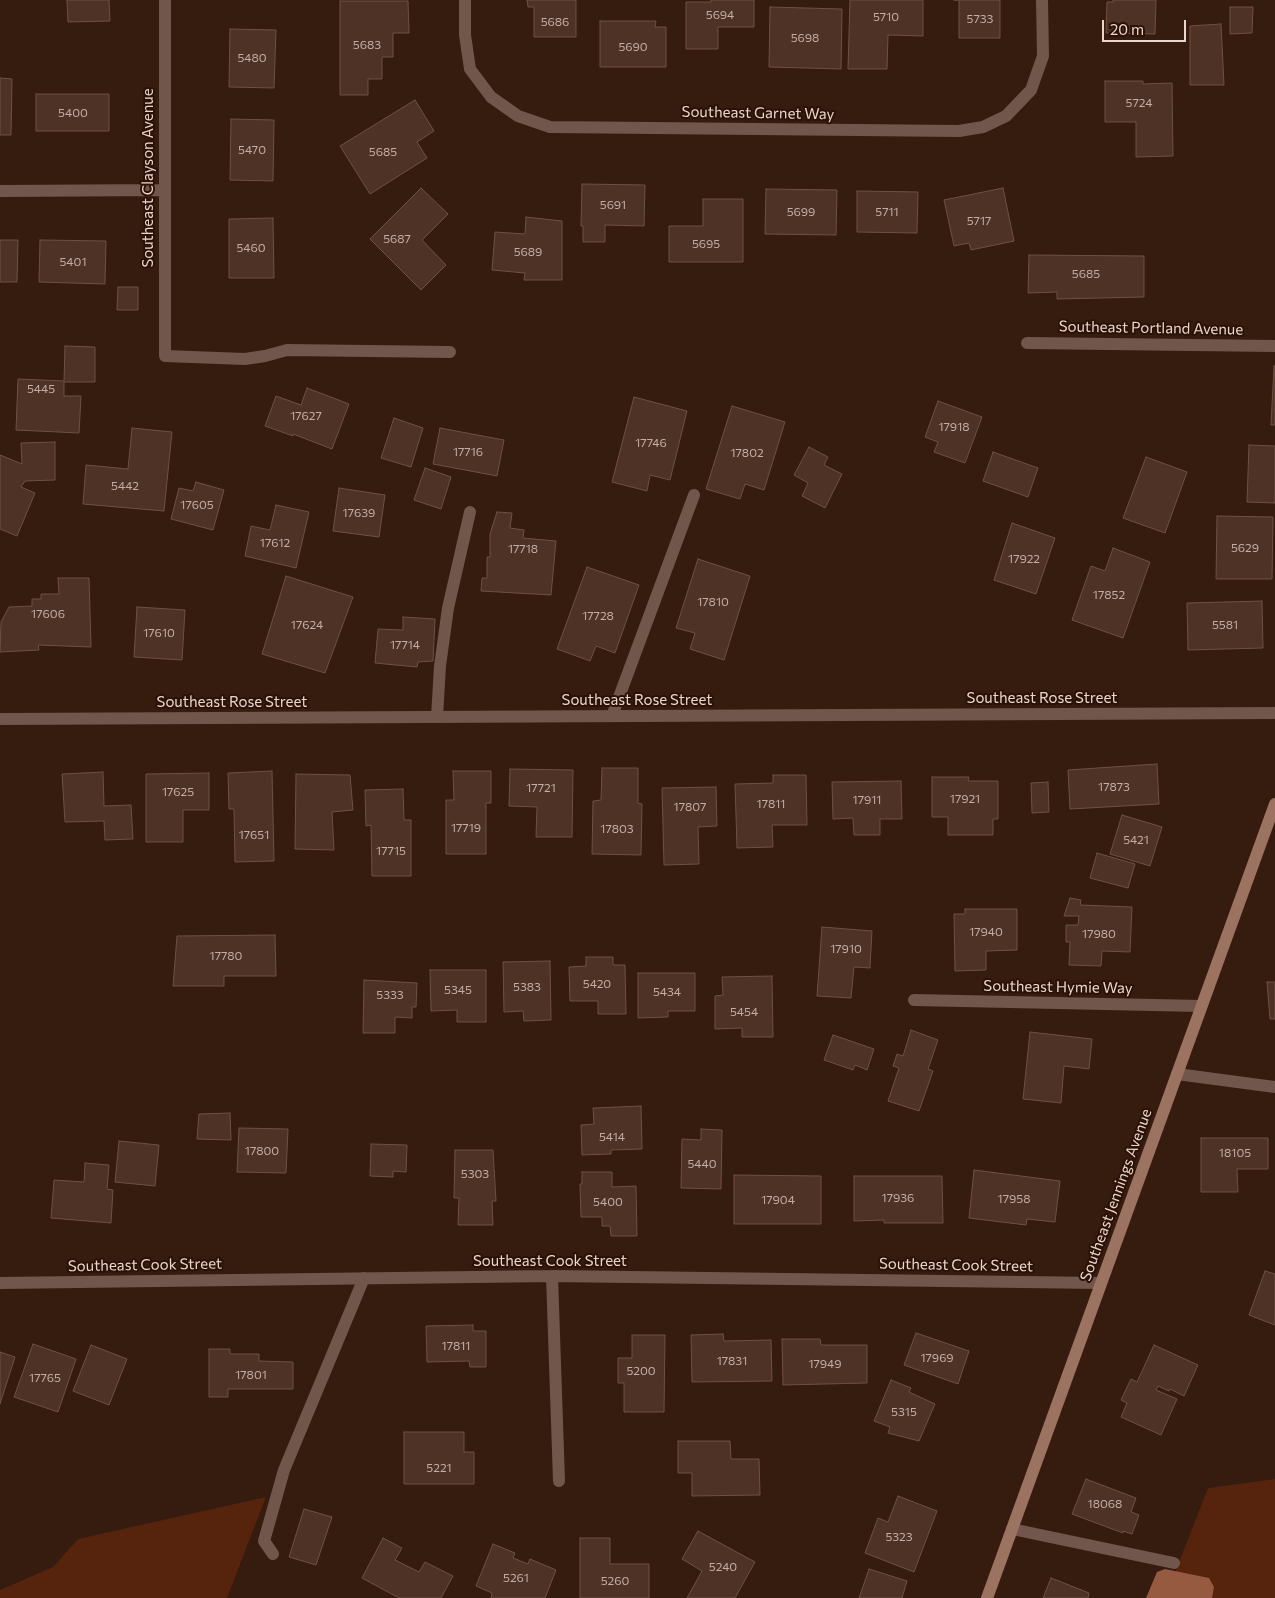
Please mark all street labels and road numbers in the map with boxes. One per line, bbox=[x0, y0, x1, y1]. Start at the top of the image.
street label: Southeast Clayson Avenue bbox=[139, 88, 157, 268]
street label: Southeast Garnet Way bbox=[682, 103, 834, 123]
street label: Southeast Portland Avenue bbox=[1059, 317, 1243, 339]
street label: Southeast Rose Street bbox=[967, 689, 1117, 707]
street label: Southeast Rose Street bbox=[562, 691, 712, 709]
street label: Southeast Rose Street bbox=[157, 693, 307, 711]
street label: Southeast Hymie Way bbox=[983, 977, 1133, 997]
street label: Southeast Jennings Avenue bbox=[1076, 1106, 1156, 1284]
street label: Southeast Cook Street bbox=[473, 1252, 627, 1270]
street label: Southeast Cook Street bbox=[68, 1255, 222, 1275]
street label: Southeast Cook Street bbox=[879, 1255, 1033, 1275]

